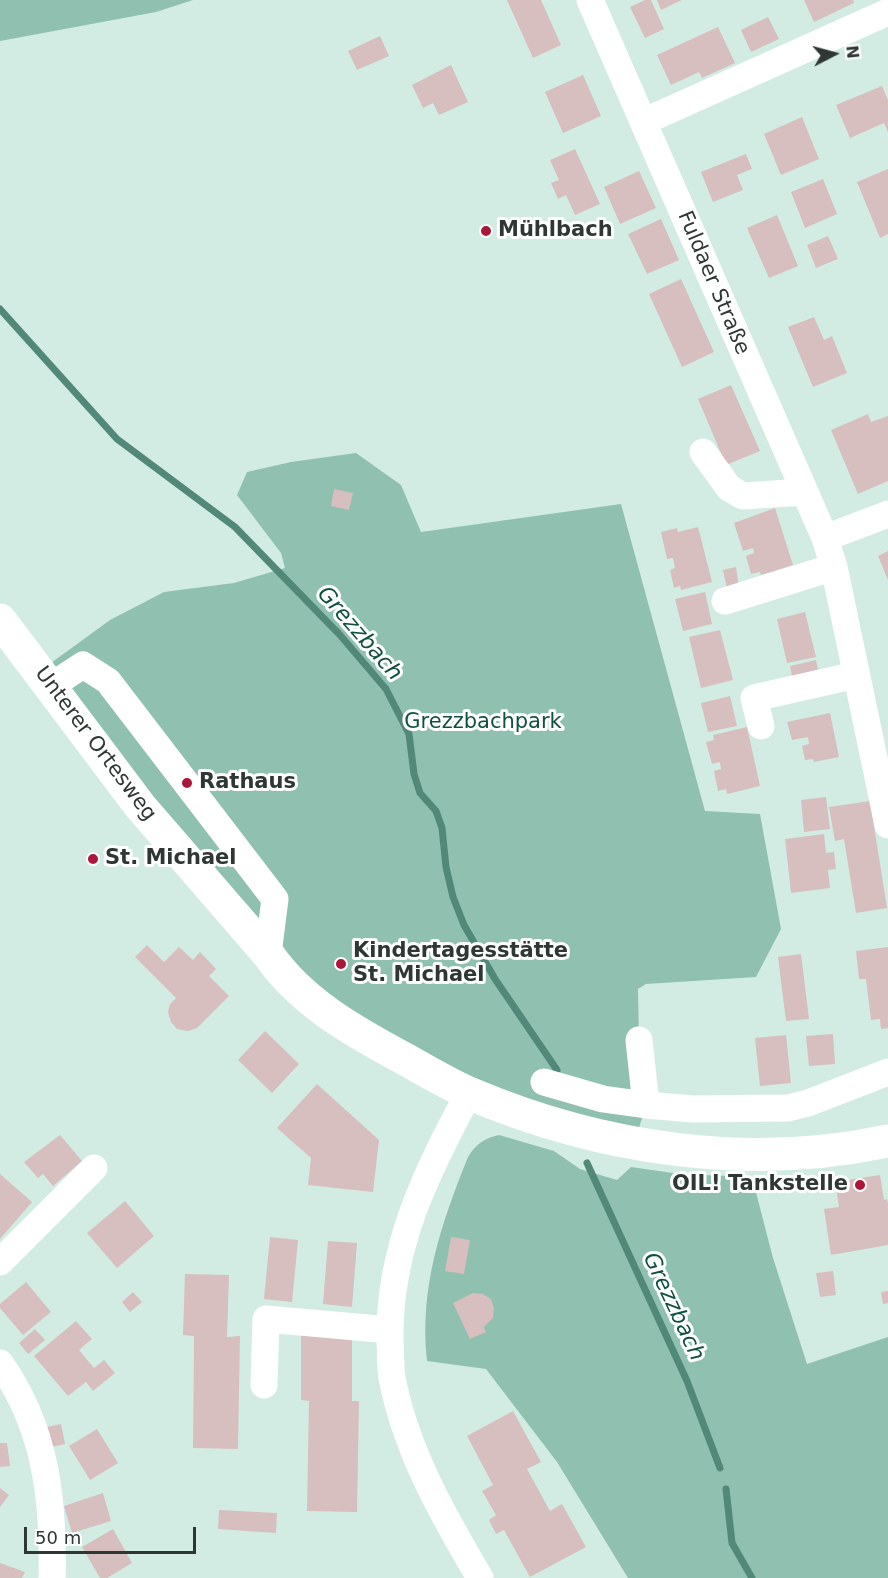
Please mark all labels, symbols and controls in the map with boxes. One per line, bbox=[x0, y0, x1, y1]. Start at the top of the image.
north arrow bbox=[804, 24, 864, 84]
text: N bbox=[842, 44, 863, 60]
street label: Fuldaer Straße bbox=[671, 207, 755, 359]
place label: Mühlbach bbox=[498, 218, 613, 244]
marker: Mühlbach bbox=[479, 224, 493, 238]
water label: Grezzbach bbox=[311, 581, 407, 687]
street label: Unterer Ortesweg bbox=[29, 662, 161, 826]
park label: Grezzbachpark bbox=[404, 710, 562, 736]
place label: Rathaus bbox=[199, 770, 296, 796]
marker: Rathaus bbox=[180, 776, 194, 790]
place label: St. Michael bbox=[105, 846, 237, 872]
marker: St. Michael bbox=[86, 852, 100, 866]
place label: Kindertagesstätte St. Michael bbox=[353, 939, 568, 989]
marker: Kindertagesstätte St. Michael bbox=[334, 957, 348, 971]
place label: OIL! Tankstelle bbox=[672, 1172, 848, 1198]
marker: OIL! Tankstelle bbox=[853, 1178, 867, 1192]
water label: Grezzbach bbox=[636, 1249, 710, 1365]
scale bar bbox=[27, 1515, 200, 1553]
text: 50 m bbox=[35, 1527, 81, 1548]

